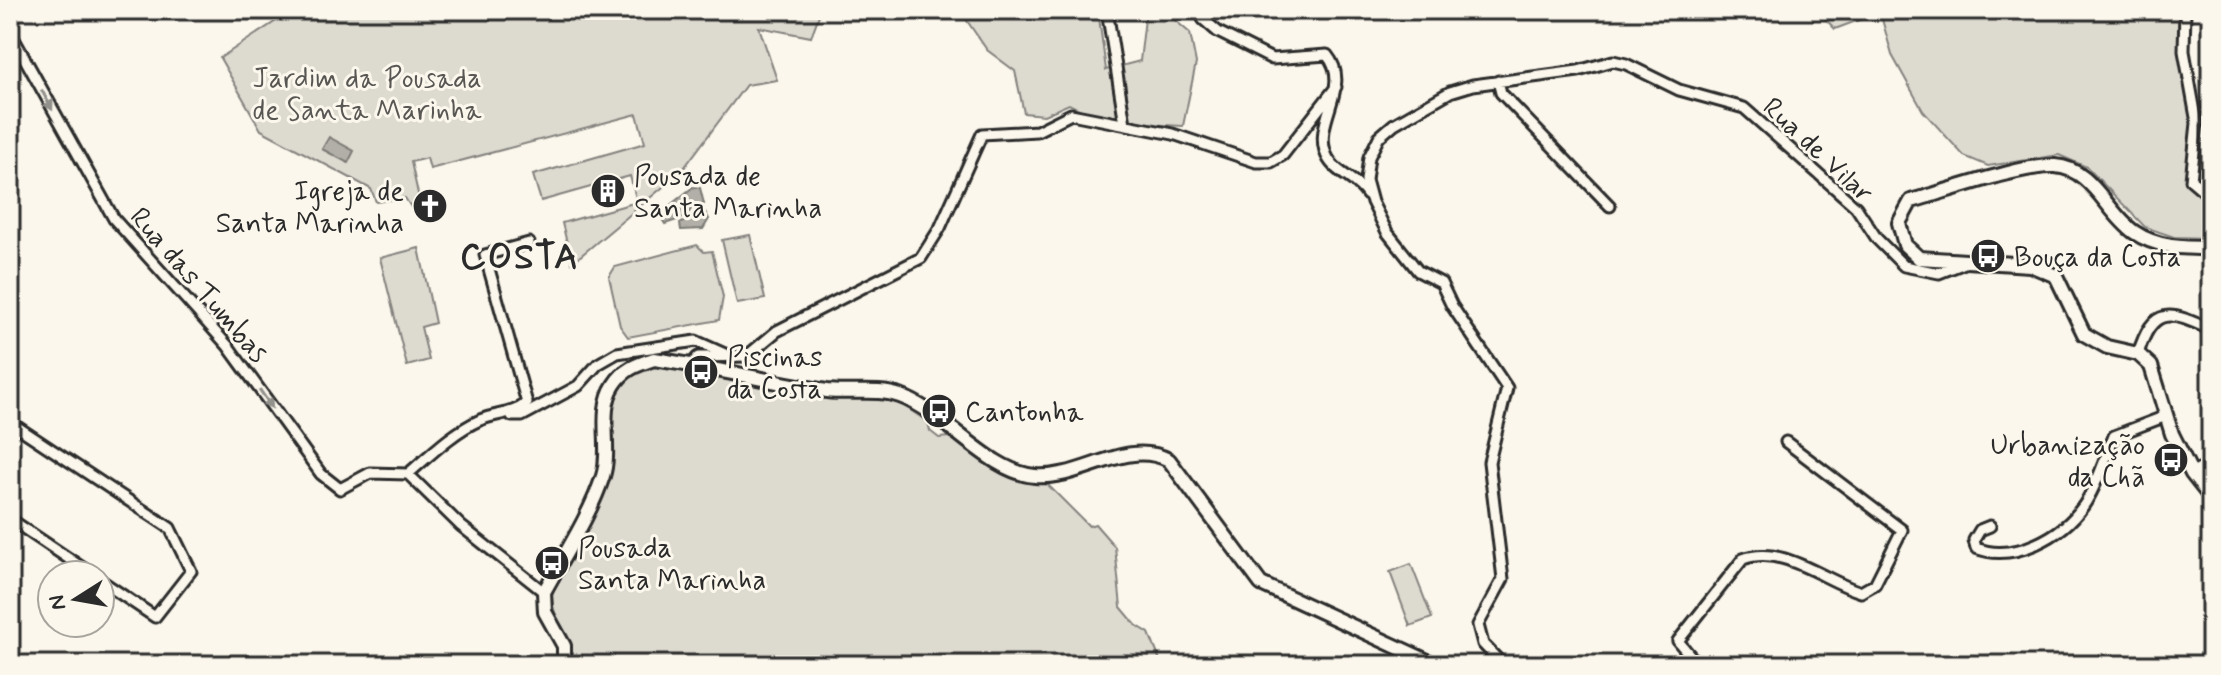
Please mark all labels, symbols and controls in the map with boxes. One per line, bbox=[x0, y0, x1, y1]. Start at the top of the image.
park label: Jardim da Pousada de Santa Marinha bbox=[252, 61, 482, 130]
one-way arrow bbox=[40, 89, 54, 112]
street label: Rua de Vilar bbox=[1754, 90, 1881, 212]
place label: Pousada de Santa Marinha bbox=[634, 159, 822, 228]
building icon: Pousada de Santa Marinha bbox=[589, 172, 627, 210]
place label: Igreja de Santa Marinha bbox=[216, 174, 404, 243]
church icon: Igreja de Santa Marinha bbox=[411, 187, 449, 225]
street label: Rua das Tumbas bbox=[120, 200, 276, 371]
district label: COSTA bbox=[460, 235, 580, 282]
bus stop icon: Bouça da Costa bbox=[1969, 237, 2007, 275]
place label: Bouça da Costa bbox=[2014, 240, 2181, 277]
place label: Piscinas da Costa bbox=[727, 340, 823, 409]
bus stop icon: Piscinas da Costa bbox=[682, 353, 720, 391]
one-way arrow bbox=[258, 388, 273, 409]
bus stop icon: Cantonha bbox=[920, 392, 958, 430]
place label: Cantonha bbox=[965, 395, 1084, 432]
place label: Urbanização da Chã bbox=[1991, 428, 2145, 497]
bus stop icon: Urbanização da Chã bbox=[2152, 441, 2190, 479]
place label: Pousada Santa Marinha bbox=[578, 531, 766, 600]
bus stop icon: Pousada Santa Marinha bbox=[533, 544, 571, 582]
north arrow bbox=[36, 559, 116, 639]
text: N bbox=[43, 593, 73, 612]

